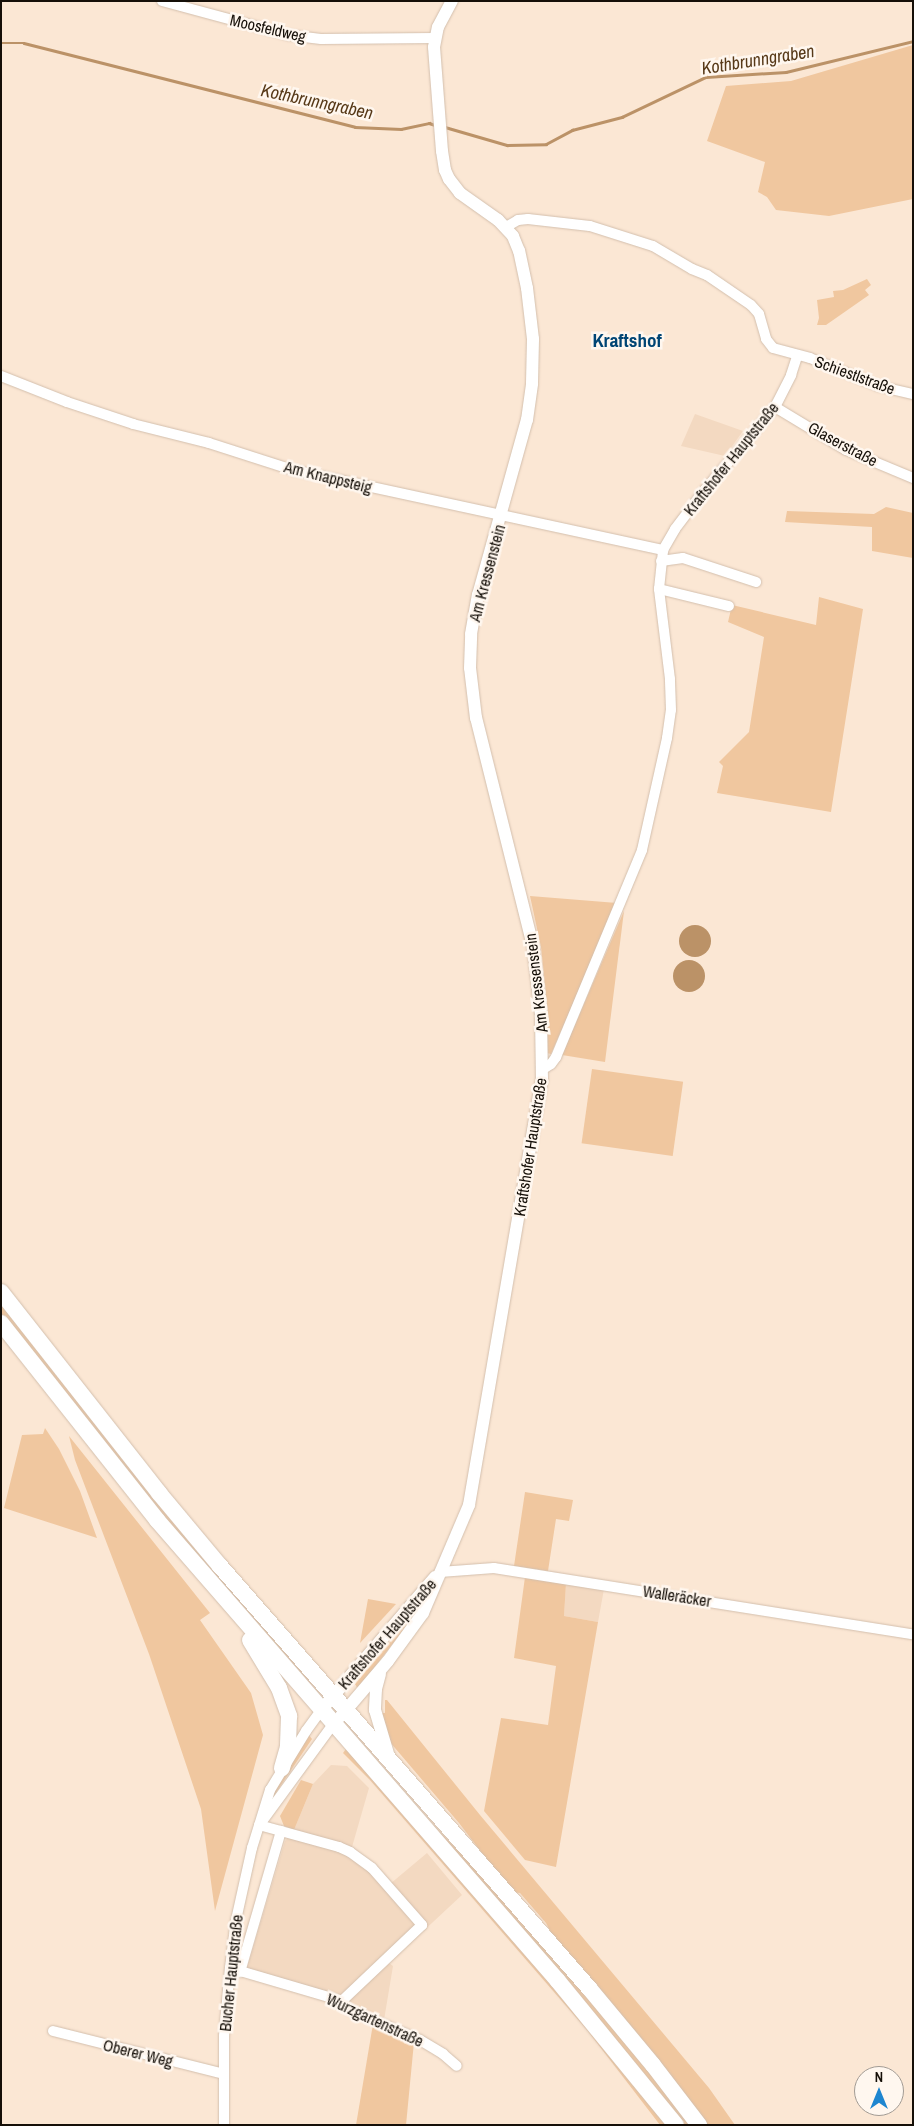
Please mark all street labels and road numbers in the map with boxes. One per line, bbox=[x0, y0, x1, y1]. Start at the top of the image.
street label: Moosfeldweg bbox=[228, 10, 308, 46]
street label: Schiestlstraße bbox=[812, 352, 898, 398]
street label: Kraftshofer Hauptstraße bbox=[679, 399, 783, 519]
street label: Glaserstraße bbox=[805, 418, 881, 470]
street label: Am Knappsteig bbox=[282, 457, 374, 497]
street label: Am Kressenstein bbox=[465, 522, 509, 624]
street label: Am Kressenstein bbox=[520, 932, 552, 1034]
street label: Kraftshofer Hauptstraße bbox=[510, 1076, 550, 1218]
street label: Kraftshofer Hauptstraße bbox=[334, 1575, 440, 1693]
street label: Walleräcker bbox=[642, 1581, 712, 1611]
street label: Bucher Hauptstraße bbox=[215, 1914, 247, 2032]
street label: Wurzgartenstraße bbox=[323, 1989, 427, 2051]
street label: Oberer Weg bbox=[101, 2035, 175, 2071]

